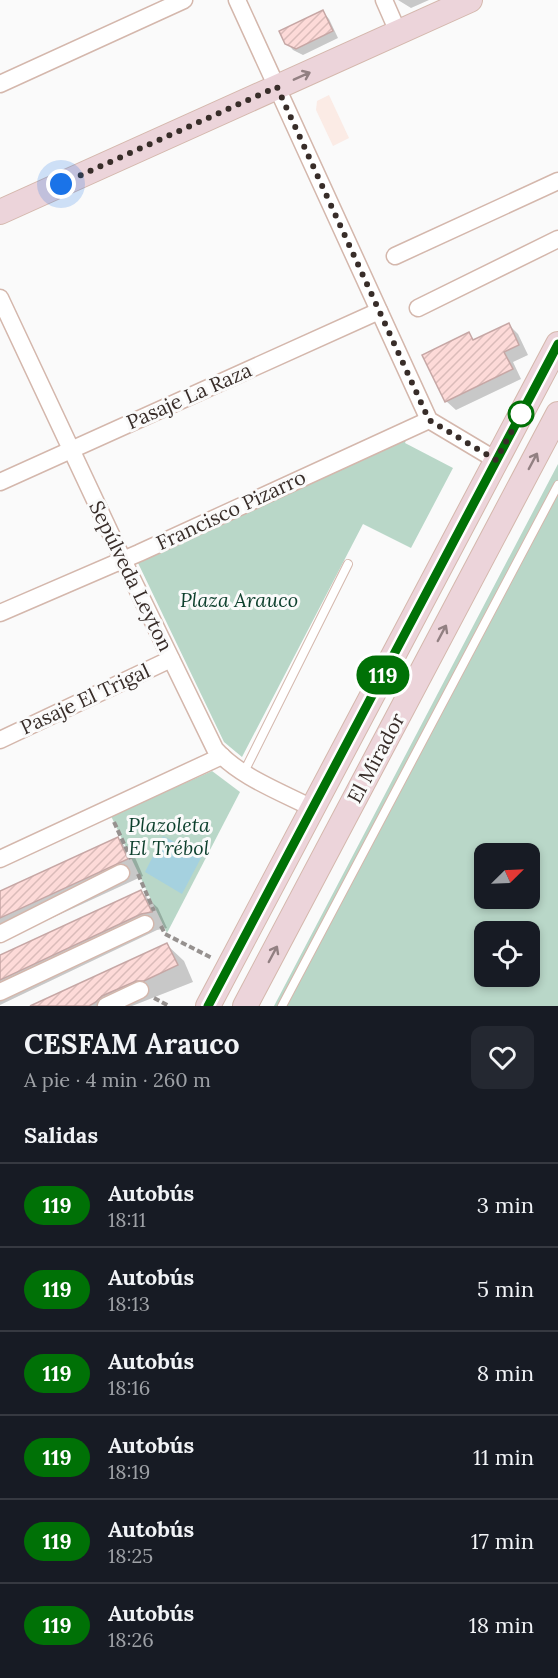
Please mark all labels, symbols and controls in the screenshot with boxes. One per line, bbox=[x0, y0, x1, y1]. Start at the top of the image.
one-way arrow bbox=[293, 69, 311, 81]
your location bbox=[46, 169, 76, 199]
street label: Pasaje La Raza bbox=[122, 357, 255, 434]
unlabelled marker bbox=[508, 401, 534, 427]
one-way arrow bbox=[528, 452, 539, 470]
street label: Francisco Pizarro bbox=[152, 464, 309, 555]
street label: Sepúlveda Leyton bbox=[84, 496, 179, 655]
park label: Plaza Arauco bbox=[180, 587, 298, 612]
one-way arrow bbox=[436, 625, 448, 642]
line badge: 119 bbox=[348, 656, 418, 694]
street label: Pasaje El Trigal bbox=[16, 658, 153, 739]
text: 119 bbox=[368, 662, 398, 689]
street label: El Mirador bbox=[341, 708, 410, 807]
park label: Plazoleta El Trébol bbox=[128, 812, 210, 860]
north arrow bbox=[474, 843, 540, 909]
map controls bbox=[474, 843, 540, 987]
button: locate bbox=[474, 921, 540, 987]
one-way arrow bbox=[268, 946, 279, 964]
text: CESFAM Arauco bbox=[24, 1026, 240, 1062]
button: heart bbox=[471, 1026, 534, 1089]
text: A pie · 4 min · 260 m bbox=[24, 1067, 211, 1092]
text: Salidas bbox=[24, 1121, 98, 1149]
text: Autobús bbox=[108, 1179, 194, 1207]
text: 3 min bbox=[477, 1191, 534, 1219]
text: 119 bbox=[42, 1192, 72, 1219]
text: 18:11 bbox=[108, 1207, 146, 1232]
text: Autobús bbox=[108, 1263, 194, 1291]
text: 5 min bbox=[477, 1275, 534, 1303]
text: 119 bbox=[42, 1276, 72, 1303]
text: 18:13 bbox=[108, 1291, 150, 1316]
text: Autobús bbox=[108, 1347, 194, 1375]
text: 8 min bbox=[477, 1359, 534, 1387]
text: 119 bbox=[42, 1360, 72, 1387]
text: 18:16 bbox=[108, 1375, 150, 1400]
text: Autobús bbox=[108, 1431, 194, 1459]
text: 11 min bbox=[473, 1443, 534, 1471]
text: 119 bbox=[42, 1444, 72, 1471]
text: 18:19 bbox=[108, 1459, 150, 1484]
text: Autobús bbox=[108, 1515, 194, 1543]
text: 17 min bbox=[471, 1527, 534, 1555]
text: 119 bbox=[42, 1528, 72, 1555]
text: 18:25 bbox=[108, 1543, 153, 1568]
text: Autobús bbox=[108, 1599, 194, 1627]
text: 18 min bbox=[469, 1611, 534, 1639]
text: 119 bbox=[42, 1612, 72, 1639]
text: 18:26 bbox=[108, 1627, 154, 1652]

